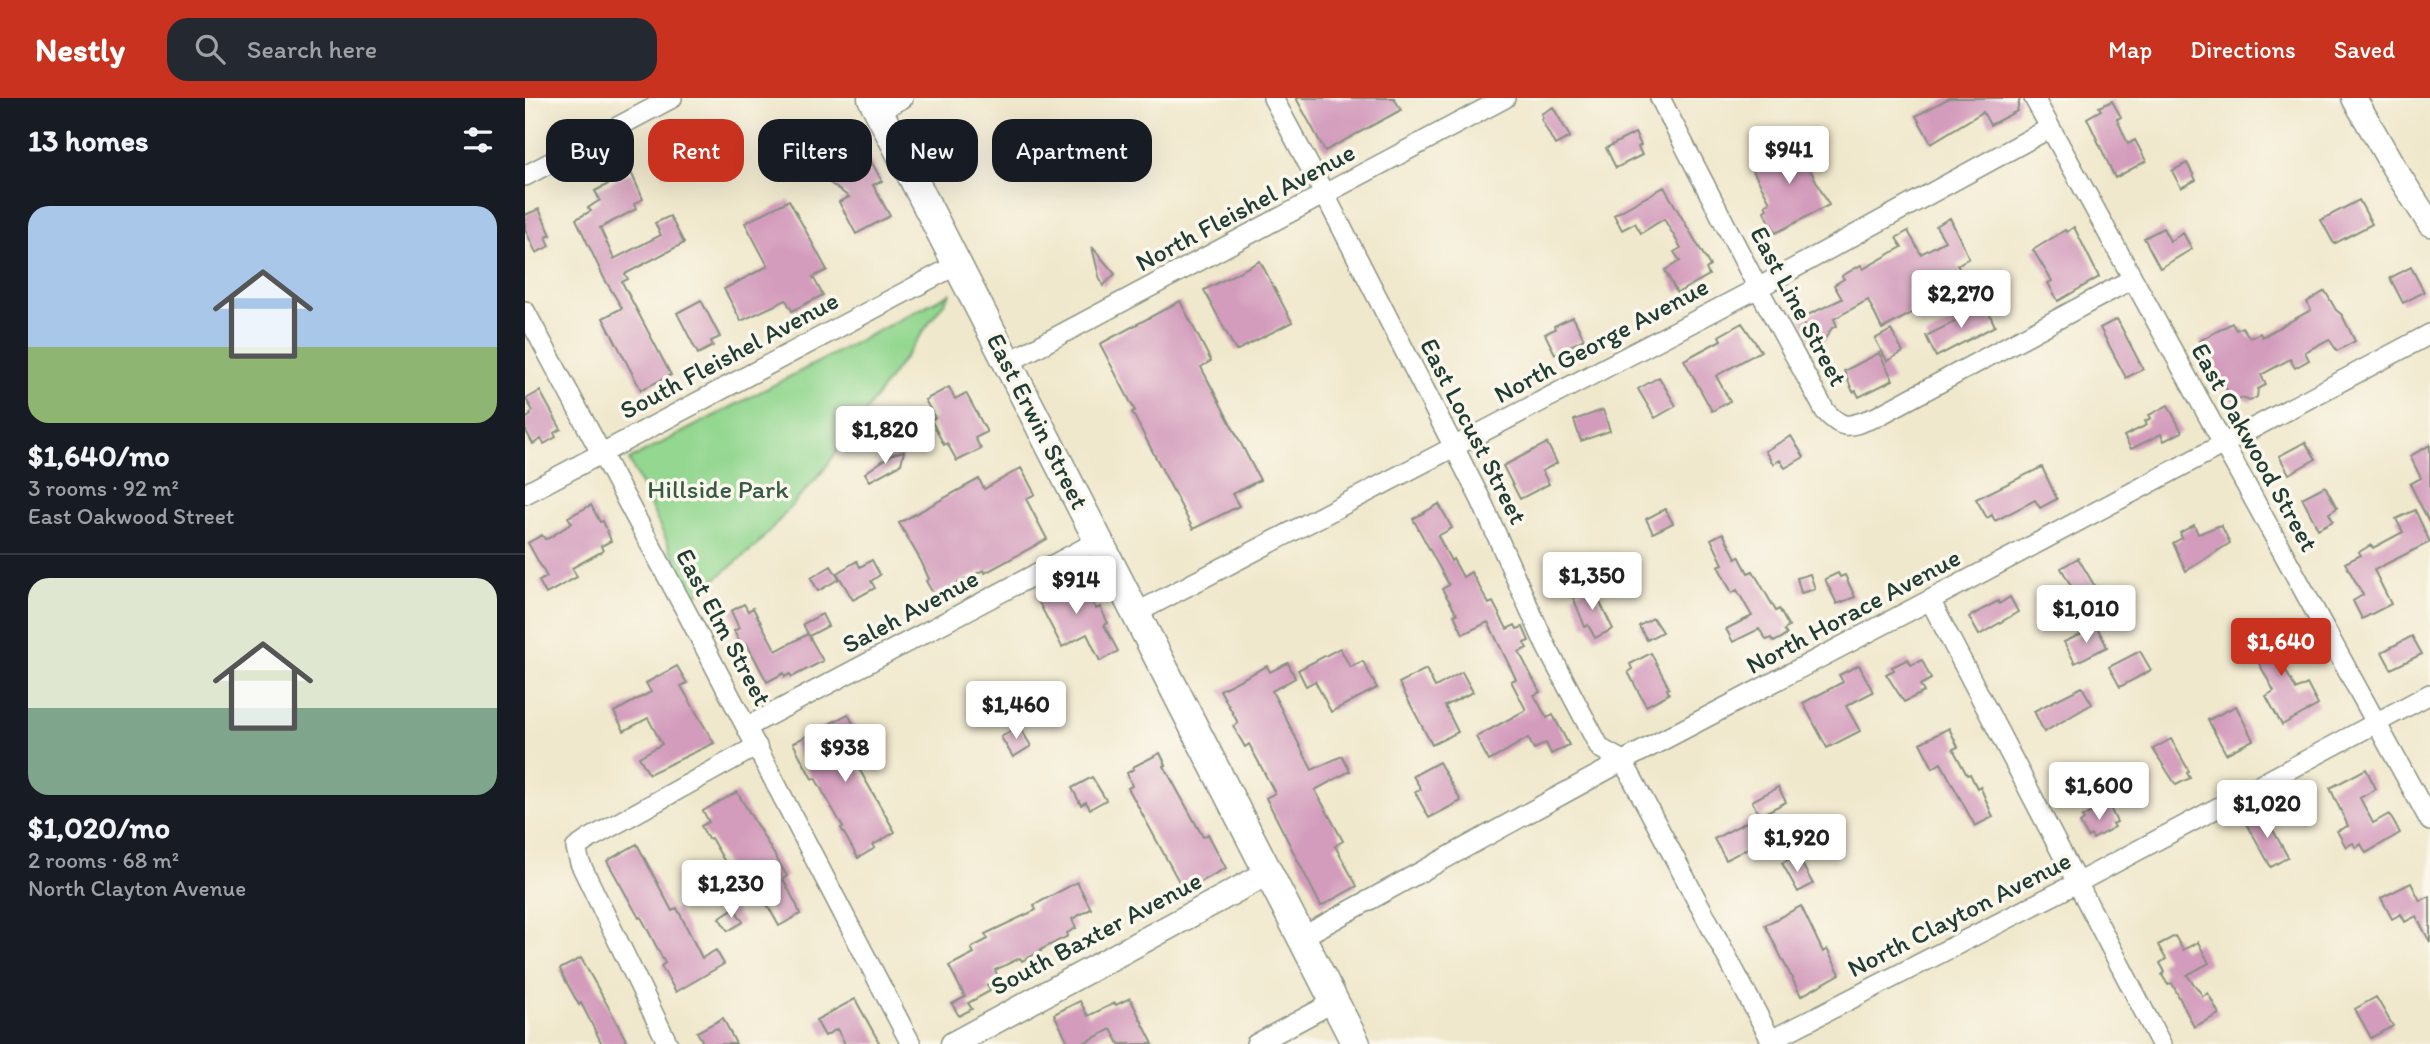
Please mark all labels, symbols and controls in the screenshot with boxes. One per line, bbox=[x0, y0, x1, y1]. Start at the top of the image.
search box bbox=[167, 18, 657, 81]
text: Nestly bbox=[35, 30, 125, 69]
icon: search bbox=[191, 30, 229, 68]
text: Search here bbox=[247, 33, 377, 65]
text: Map bbox=[2108, 35, 2152, 64]
text: Directions bbox=[2190, 35, 2296, 64]
text: Saved bbox=[2334, 35, 2395, 64]
chip: Buy bbox=[546, 119, 634, 182]
chip: Rent bbox=[648, 119, 744, 182]
chip: Filters bbox=[758, 119, 872, 182]
chip: New bbox=[886, 119, 978, 182]
chip: Apartment bbox=[992, 119, 1152, 182]
icon: filters bbox=[459, 121, 497, 159]
text: 13 homes bbox=[28, 122, 148, 159]
pin: $941 bbox=[1748, 126, 1830, 186]
text: $941 bbox=[1765, 135, 1813, 163]
street label: North Fleishel Avenue bbox=[1130, 136, 1360, 278]
street label: East Line Street bbox=[1743, 220, 1855, 392]
icon: home bbox=[200, 251, 326, 377]
street label: North George Avenue bbox=[1488, 270, 1714, 410]
pin: $2,270 bbox=[1904, 271, 2018, 330]
text: $2,270 bbox=[1928, 279, 1994, 307]
street label: South Fleishel Avenue bbox=[614, 284, 844, 426]
street label: East Erwin Street bbox=[980, 328, 1096, 515]
street label: East Locust Street bbox=[1413, 333, 1535, 530]
street label: East Oakwood Street bbox=[2184, 337, 2326, 557]
pin: $1,820 bbox=[828, 406, 942, 466]
text: $1,820 bbox=[852, 415, 918, 443]
text: $1,640/mo bbox=[28, 437, 170, 474]
park label: Hillside Park bbox=[647, 473, 789, 505]
text: 3 rooms · 92 m² bbox=[28, 474, 179, 502]
text: East Oakwood Street bbox=[28, 502, 234, 530]
street label: North Horace Avenue bbox=[1740, 541, 1966, 681]
street label: East Elm Street bbox=[669, 543, 779, 711]
pin: $1,350 bbox=[1535, 552, 1649, 612]
pin: $914 bbox=[1035, 556, 1117, 616]
text: $1,350 bbox=[1559, 561, 1625, 589]
street label: Saleh Avenue bbox=[836, 562, 984, 660]
text: $914 bbox=[1052, 565, 1100, 593]
pin: $1,010 bbox=[2029, 586, 2143, 645]
text: $1,010 bbox=[2053, 594, 2119, 622]
pin: $1,640 bbox=[2224, 618, 2338, 678]
icon: home bbox=[200, 623, 326, 749]
text: $1,640 bbox=[2247, 627, 2315, 655]
pin: $1,460 bbox=[959, 682, 1073, 741]
text: $1,460 bbox=[982, 690, 1050, 718]
pin: $938 bbox=[804, 724, 886, 784]
text: $938 bbox=[821, 733, 869, 761]
pin: $1,600 bbox=[2042, 762, 2156, 822]
text: $1,600 bbox=[2065, 771, 2133, 799]
pin: $1,020 bbox=[2210, 780, 2324, 840]
text: $1,020 bbox=[2233, 789, 2301, 817]
text: $1,020/mo bbox=[28, 809, 170, 846]
pin: $1,920 bbox=[1740, 814, 1854, 874]
text: $1,920 bbox=[1764, 823, 1830, 851]
street label: North Clayton Avenue bbox=[1842, 844, 2076, 984]
text: 2 rooms · 68 m² bbox=[28, 846, 179, 874]
pin: $1,230 bbox=[674, 860, 788, 920]
street label: South Baxter Avenue bbox=[985, 864, 1207, 1002]
text: $1,230 bbox=[698, 869, 764, 897]
text: North Clayton Avenue bbox=[28, 874, 246, 902]

